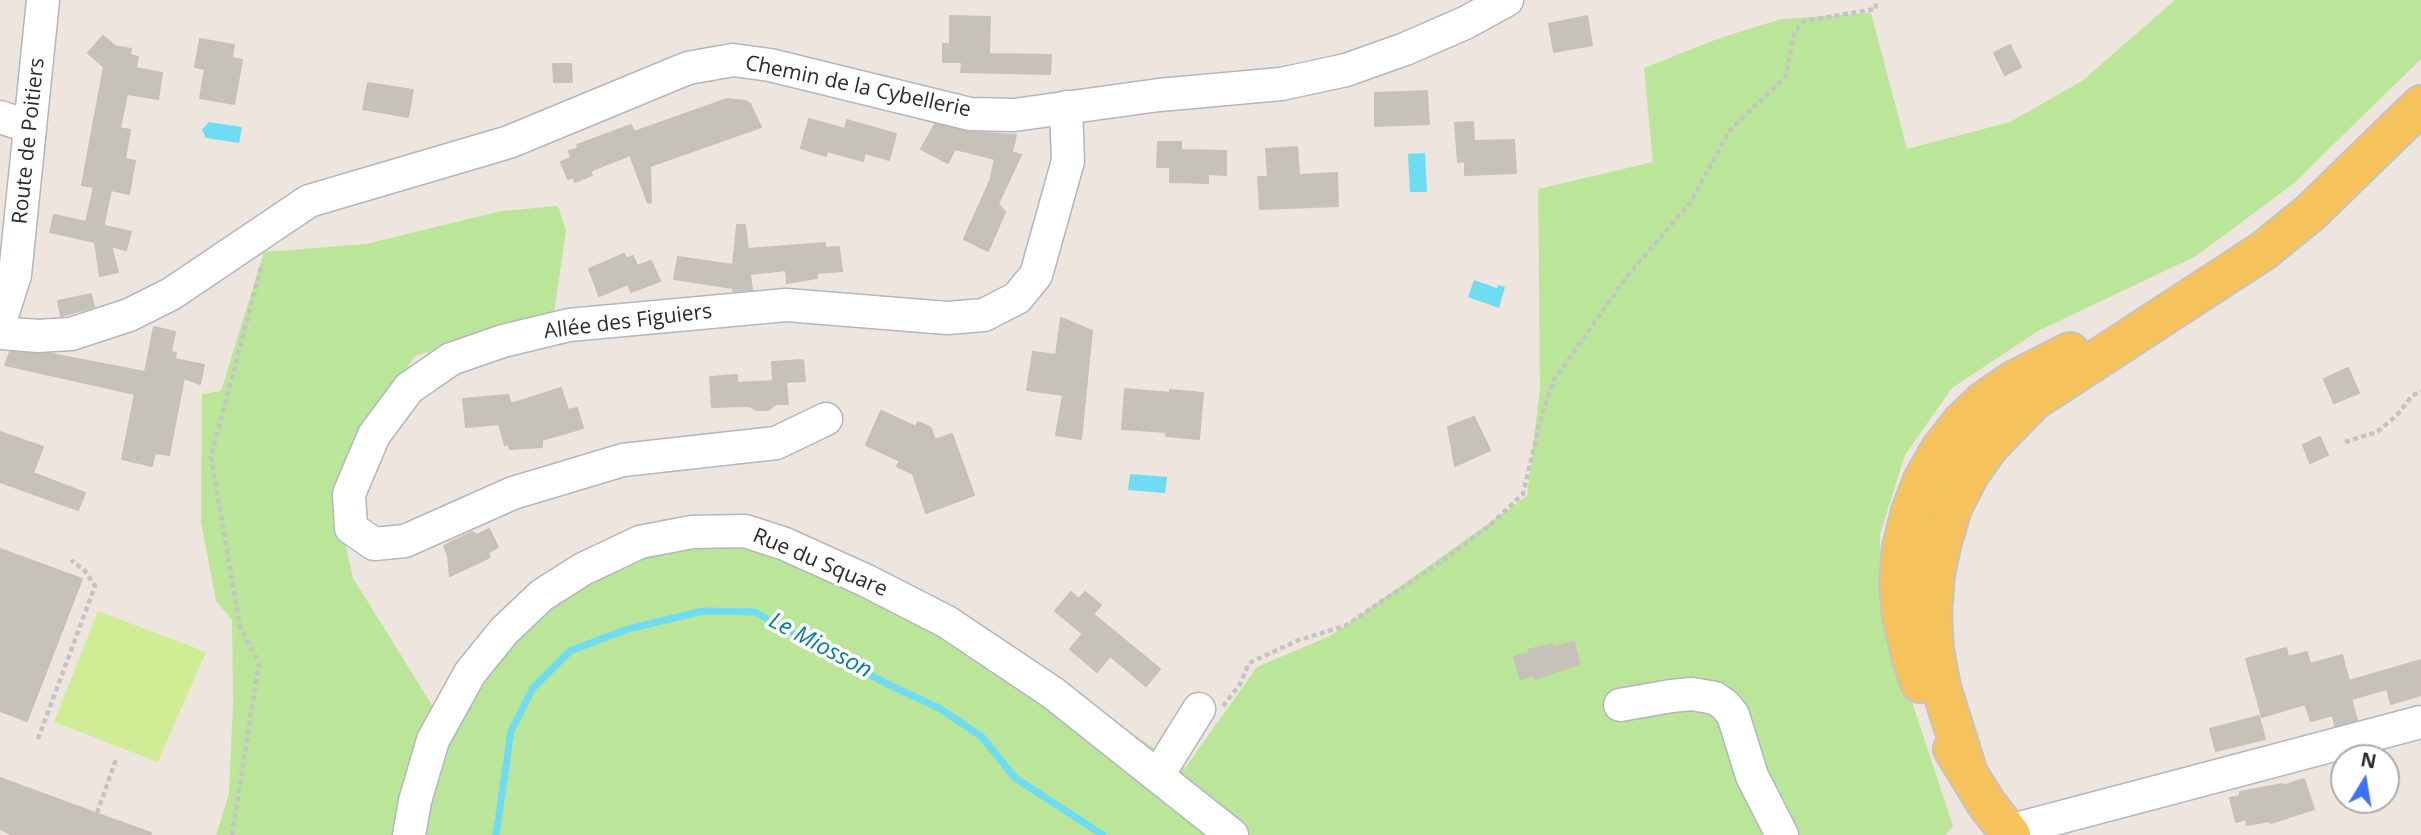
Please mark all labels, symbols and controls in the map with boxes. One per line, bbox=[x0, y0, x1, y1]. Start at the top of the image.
street label: Chemin de la Cybellerie bbox=[743, 51, 973, 123]
street label: Route de Poitiers bbox=[8, 57, 50, 225]
street label: Allée des Figuiers bbox=[543, 299, 713, 345]
street label: Rue du Square bbox=[749, 523, 891, 603]
water label: Le Miosson bbox=[764, 607, 876, 685]
north arrow bbox=[2330, 744, 2400, 814]
text: N bbox=[2359, 746, 2379, 775]

